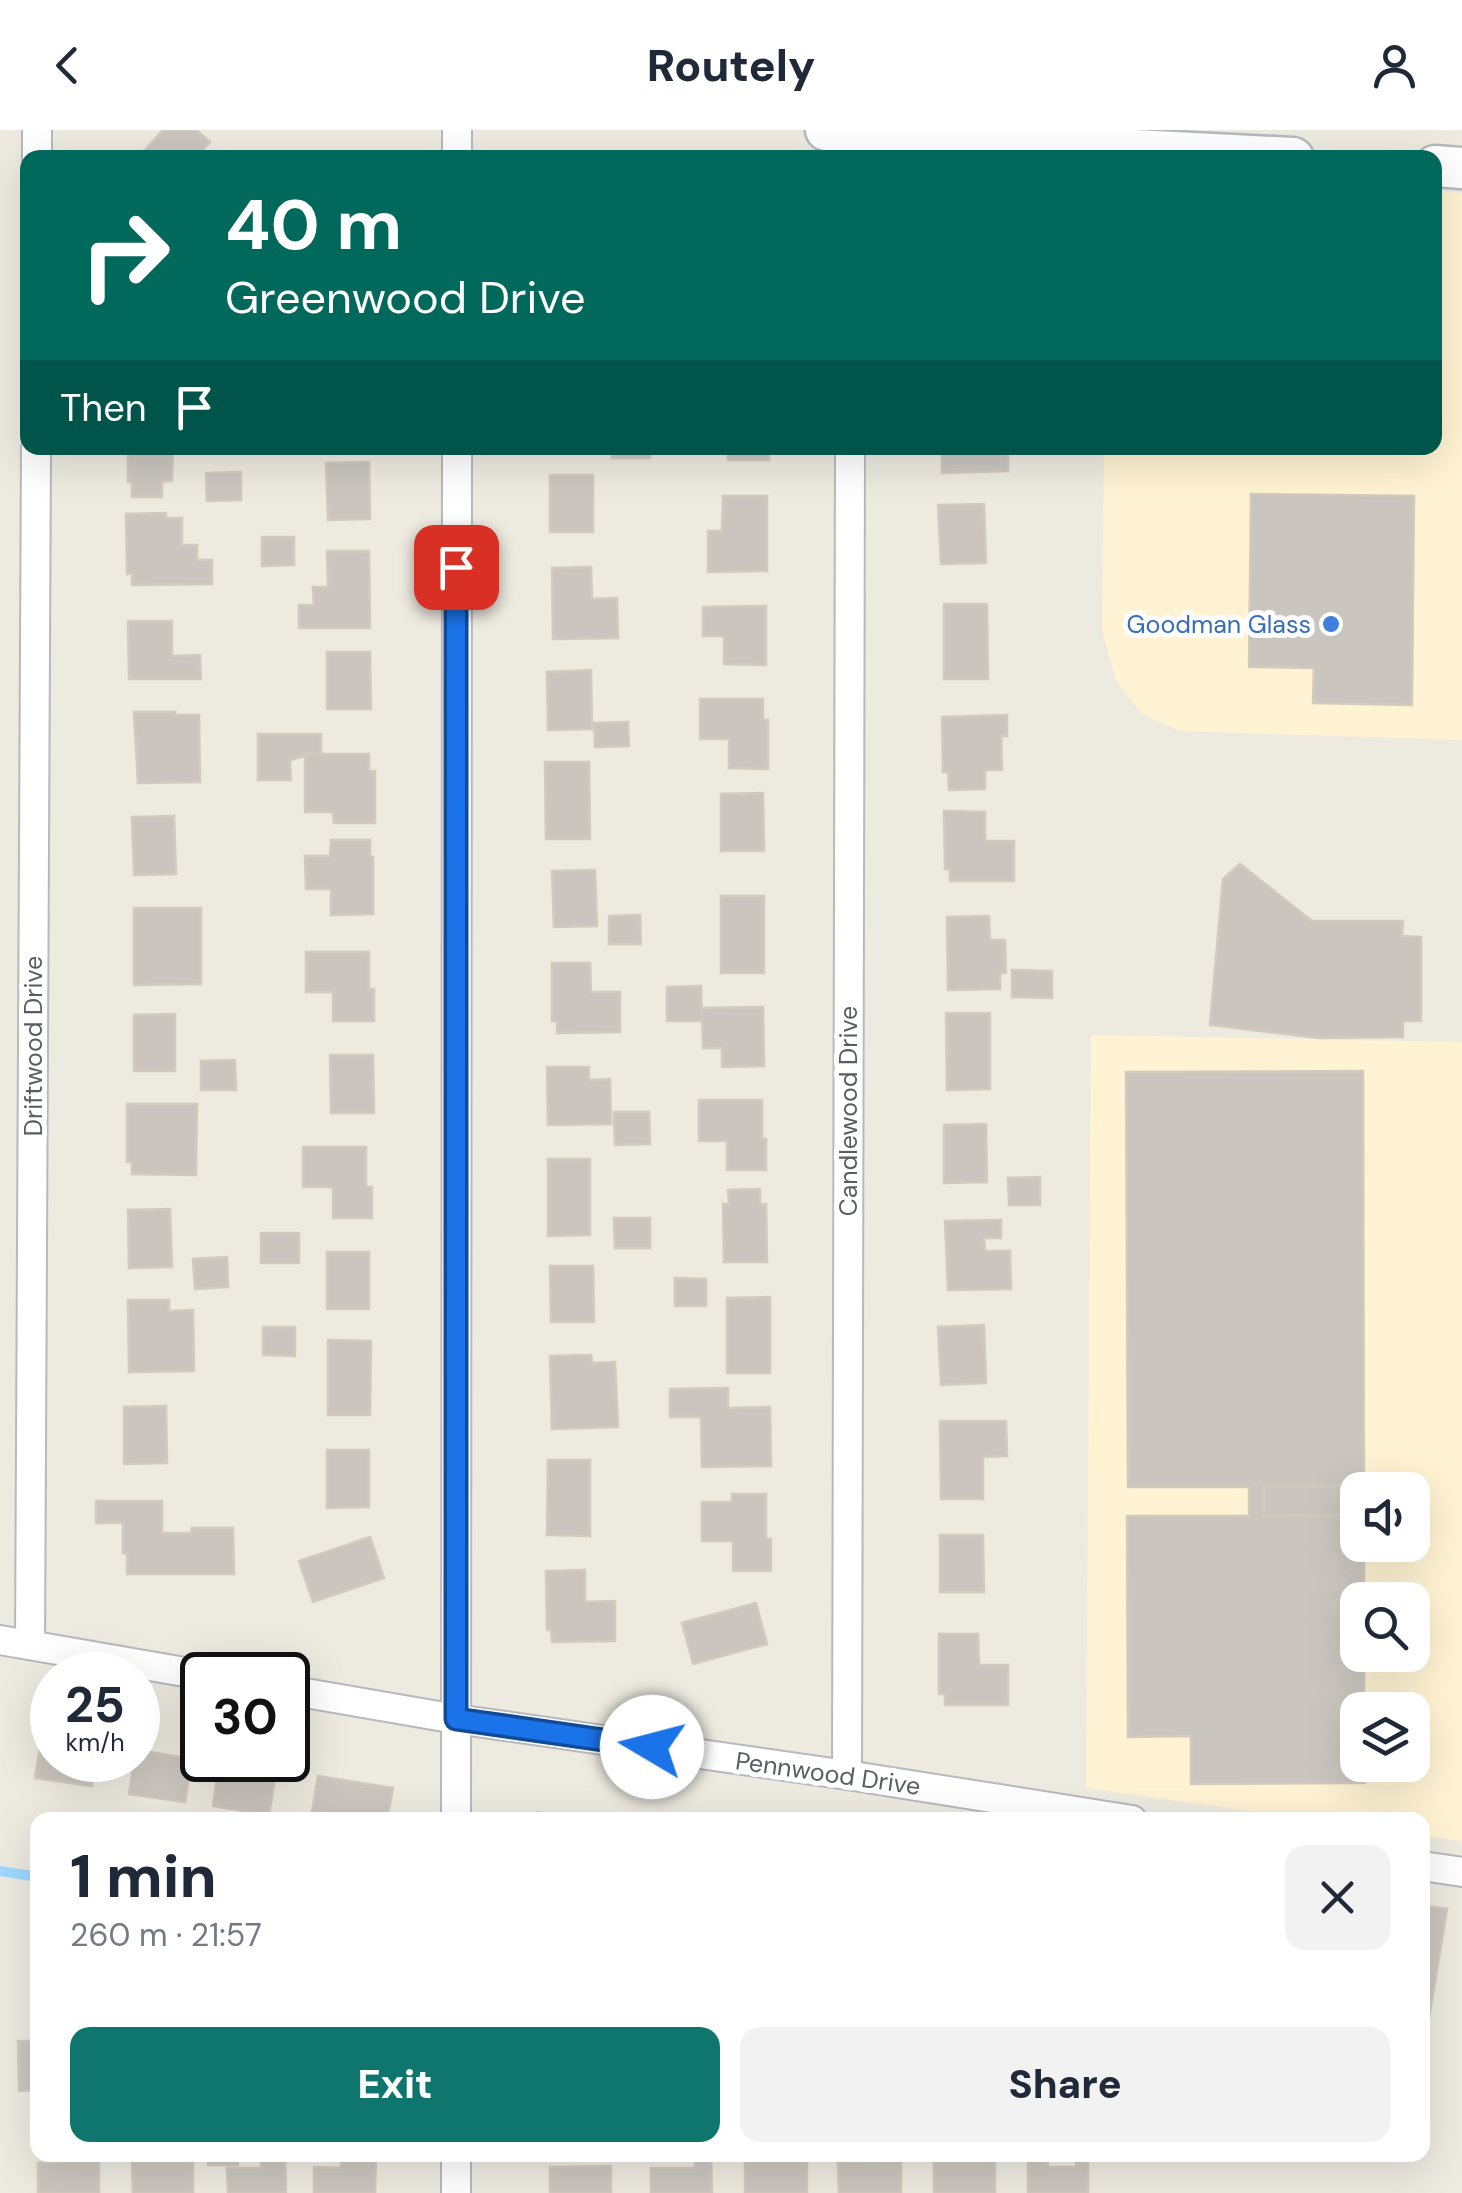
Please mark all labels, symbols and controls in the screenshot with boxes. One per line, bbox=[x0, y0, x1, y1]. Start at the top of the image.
text: Routely bbox=[647, 36, 815, 95]
icon: back bbox=[40, 38, 95, 93]
icon: person bbox=[1367, 38, 1422, 93]
text: 40 m bbox=[225, 180, 402, 271]
icon: right bbox=[60, 190, 190, 320]
text: Greenwood Drive bbox=[225, 268, 585, 327]
icon: arrive bbox=[167, 380, 222, 435]
text: Then bbox=[60, 383, 147, 433]
pin bbox=[414, 525, 499, 610]
icon: arrive bbox=[429, 540, 484, 595]
place label: Goodman Glass bbox=[1127, 608, 1311, 641]
marker: Goodman Glass bbox=[1320, 613, 1342, 635]
street label: Driftwood Drive bbox=[17, 956, 50, 1136]
street label: Candlewood Drive bbox=[832, 1006, 865, 1216]
map controls bbox=[1340, 1472, 1430, 1782]
button: sound bbox=[1340, 1472, 1430, 1562]
button: search bbox=[1340, 1582, 1430, 1672]
speed limit sign: 30 bbox=[180, 1652, 310, 1782]
text: 25 bbox=[65, 1672, 125, 1738]
button: layers bbox=[1340, 1692, 1430, 1782]
position arrow bbox=[600, 1695, 704, 1799]
text: km/h bbox=[65, 1726, 125, 1759]
street label: Pennwood Drive bbox=[733, 1744, 923, 1803]
text: 1 min bbox=[70, 1837, 217, 1916]
button: close bbox=[1285, 1845, 1390, 1950]
text: 260 m · 21:57 bbox=[70, 1914, 262, 1956]
button: Exit bbox=[70, 2027, 720, 2142]
button: Share bbox=[740, 2027, 1390, 2142]

